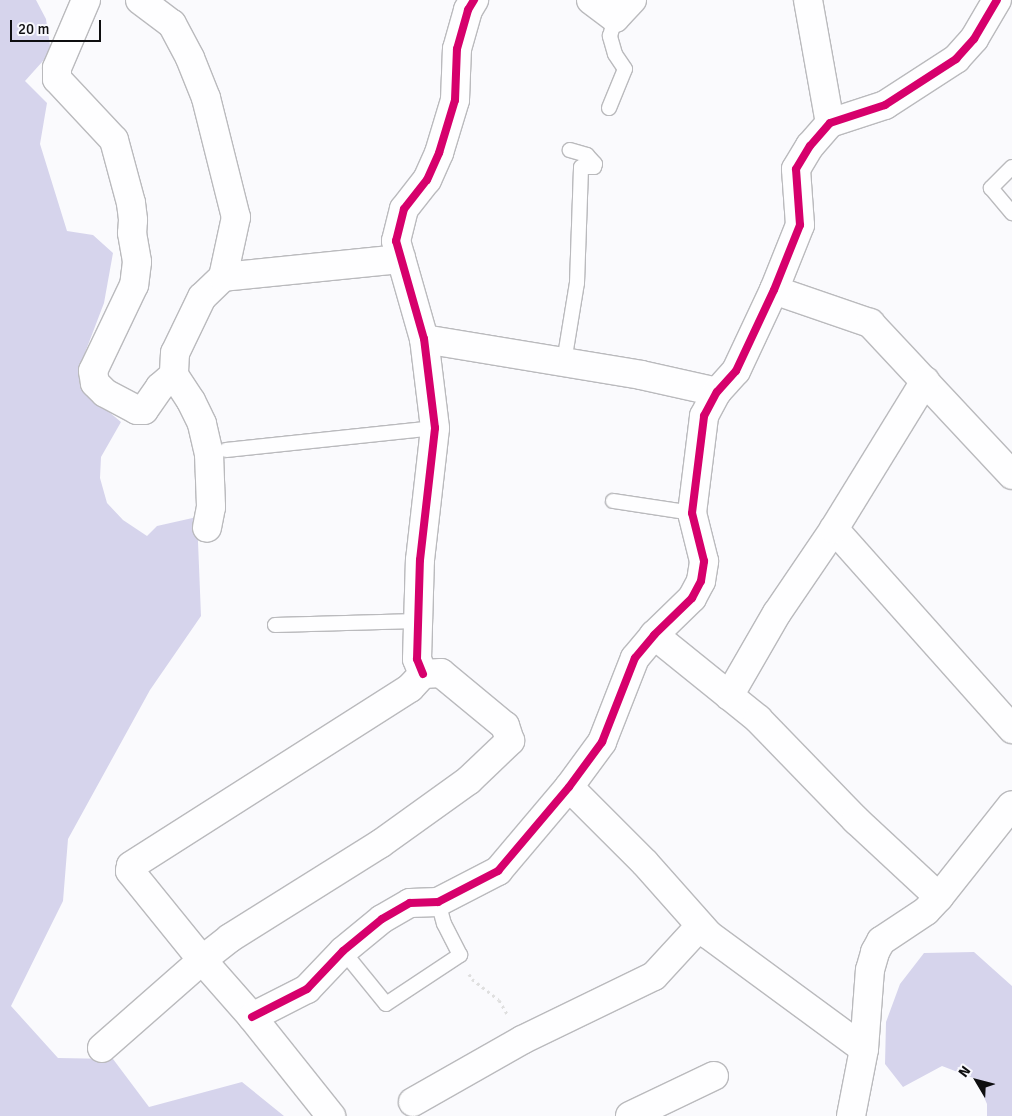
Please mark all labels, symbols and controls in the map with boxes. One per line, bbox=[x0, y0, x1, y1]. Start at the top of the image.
scale bar bbox=[12, 10, 104, 42]
text: 20 m bbox=[18, 20, 49, 38]
north arrow bbox=[952, 1056, 1002, 1106]
text: N bbox=[955, 1063, 974, 1081]

